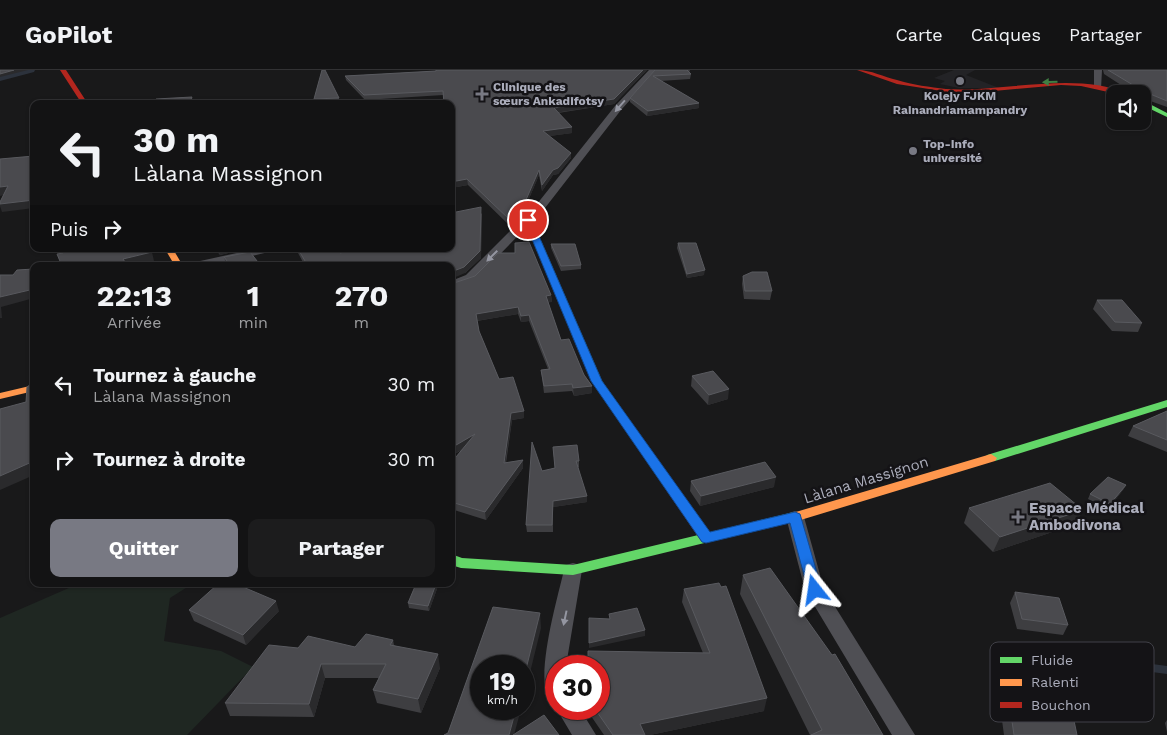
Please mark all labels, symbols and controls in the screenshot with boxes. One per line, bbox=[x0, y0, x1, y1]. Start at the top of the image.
text: GoPilot bbox=[25, 21, 112, 49]
text: Carte bbox=[895, 24, 943, 45]
text: Calques bbox=[971, 24, 1041, 45]
text: Partager bbox=[1069, 24, 1142, 45]
marker: Kolejy FJKM Rainandriamampandry bbox=[954, 75, 966, 87]
one-way arrow bbox=[1042, 78, 1058, 86]
place label: Clinique des sœurs Ankadifotsy bbox=[493, 80, 604, 108]
map controls bbox=[1106, 85, 1151, 130]
button: sound bbox=[1106, 85, 1151, 130]
marker: Clinique des sœurs Ankadifotsy bbox=[475, 87, 489, 101]
place label: Kolejy FJKM Rainandriamampandry bbox=[893, 89, 1027, 117]
one-way arrow bbox=[614, 100, 626, 112]
text: 30 m bbox=[133, 119, 219, 161]
icon: left bbox=[50, 120, 115, 185]
place label: Top-Info université bbox=[923, 137, 982, 165]
marker: Top-Info université bbox=[907, 145, 919, 157]
text: Làlana Massignon bbox=[133, 161, 323, 186]
pin bbox=[507, 199, 549, 241]
icon: arrive bbox=[514, 206, 542, 234]
icon: right bbox=[98, 215, 126, 243]
text: Puis bbox=[50, 218, 88, 241]
one-way arrow bbox=[486, 250, 498, 262]
text: 22:13 bbox=[96, 278, 172, 313]
text: 1 bbox=[247, 278, 260, 313]
text: 270 bbox=[334, 278, 389, 313]
text: Arrivée bbox=[107, 313, 162, 332]
text: min bbox=[238, 313, 268, 332]
text: m bbox=[354, 313, 369, 332]
text: Tournez à gauche bbox=[93, 364, 256, 387]
icon: left bbox=[50, 371, 78, 399]
text: 30 m bbox=[388, 373, 435, 396]
text: Làlana Massignon bbox=[93, 387, 231, 406]
icon: right bbox=[50, 446, 78, 474]
text: Tournez à droite bbox=[93, 448, 245, 471]
text: 30 m bbox=[388, 448, 435, 471]
street label: Làlana Massignon bbox=[801, 452, 931, 508]
place label: Espace Médical Ambodivona bbox=[1029, 499, 1144, 534]
marker: Espace Médical Ambodivona bbox=[1011, 510, 1025, 524]
button: Quitter bbox=[50, 519, 238, 577]
button: Partager bbox=[248, 519, 435, 577]
position arrow bbox=[788, 563, 840, 615]
one-way arrow bbox=[560, 611, 568, 627]
legend bbox=[990, 642, 1154, 722]
text: Fluide bbox=[1031, 652, 1073, 668]
speed limit sign: 30 bbox=[545, 655, 610, 720]
text: 19 bbox=[489, 667, 516, 696]
text: Ralenti bbox=[1031, 674, 1079, 690]
text: km/h bbox=[487, 693, 518, 707]
text: Bouchon bbox=[1031, 697, 1091, 713]

